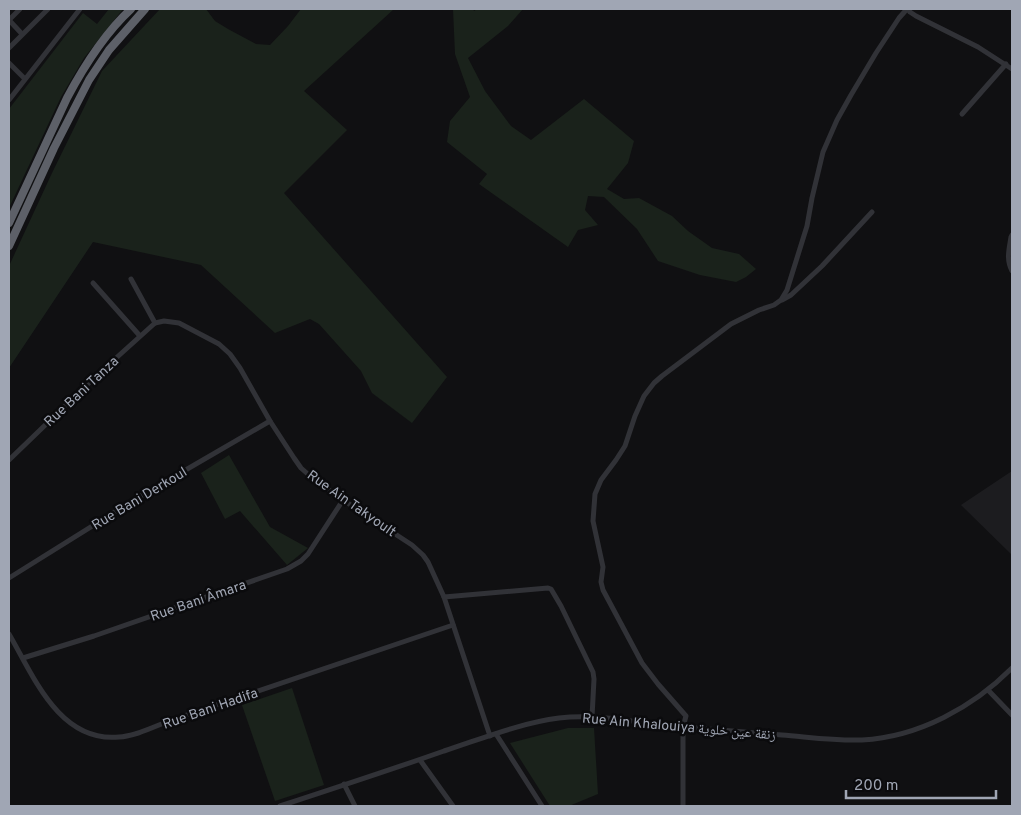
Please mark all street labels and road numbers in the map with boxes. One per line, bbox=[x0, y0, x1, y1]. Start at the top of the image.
street label: Rue Bani Tanza bbox=[41, 353, 123, 431]
street label: Rue Bani Derkoul bbox=[89, 464, 191, 534]
street label: Rue Ain Takyoult bbox=[303, 467, 399, 541]
street label: Rue Bani Âmara bbox=[148, 576, 249, 626]
street label: Rue Bani Hadifa bbox=[161, 685, 260, 734]
street label: Rue Ain Khalouiya زنقة عين خلوية bbox=[581, 711, 777, 744]

